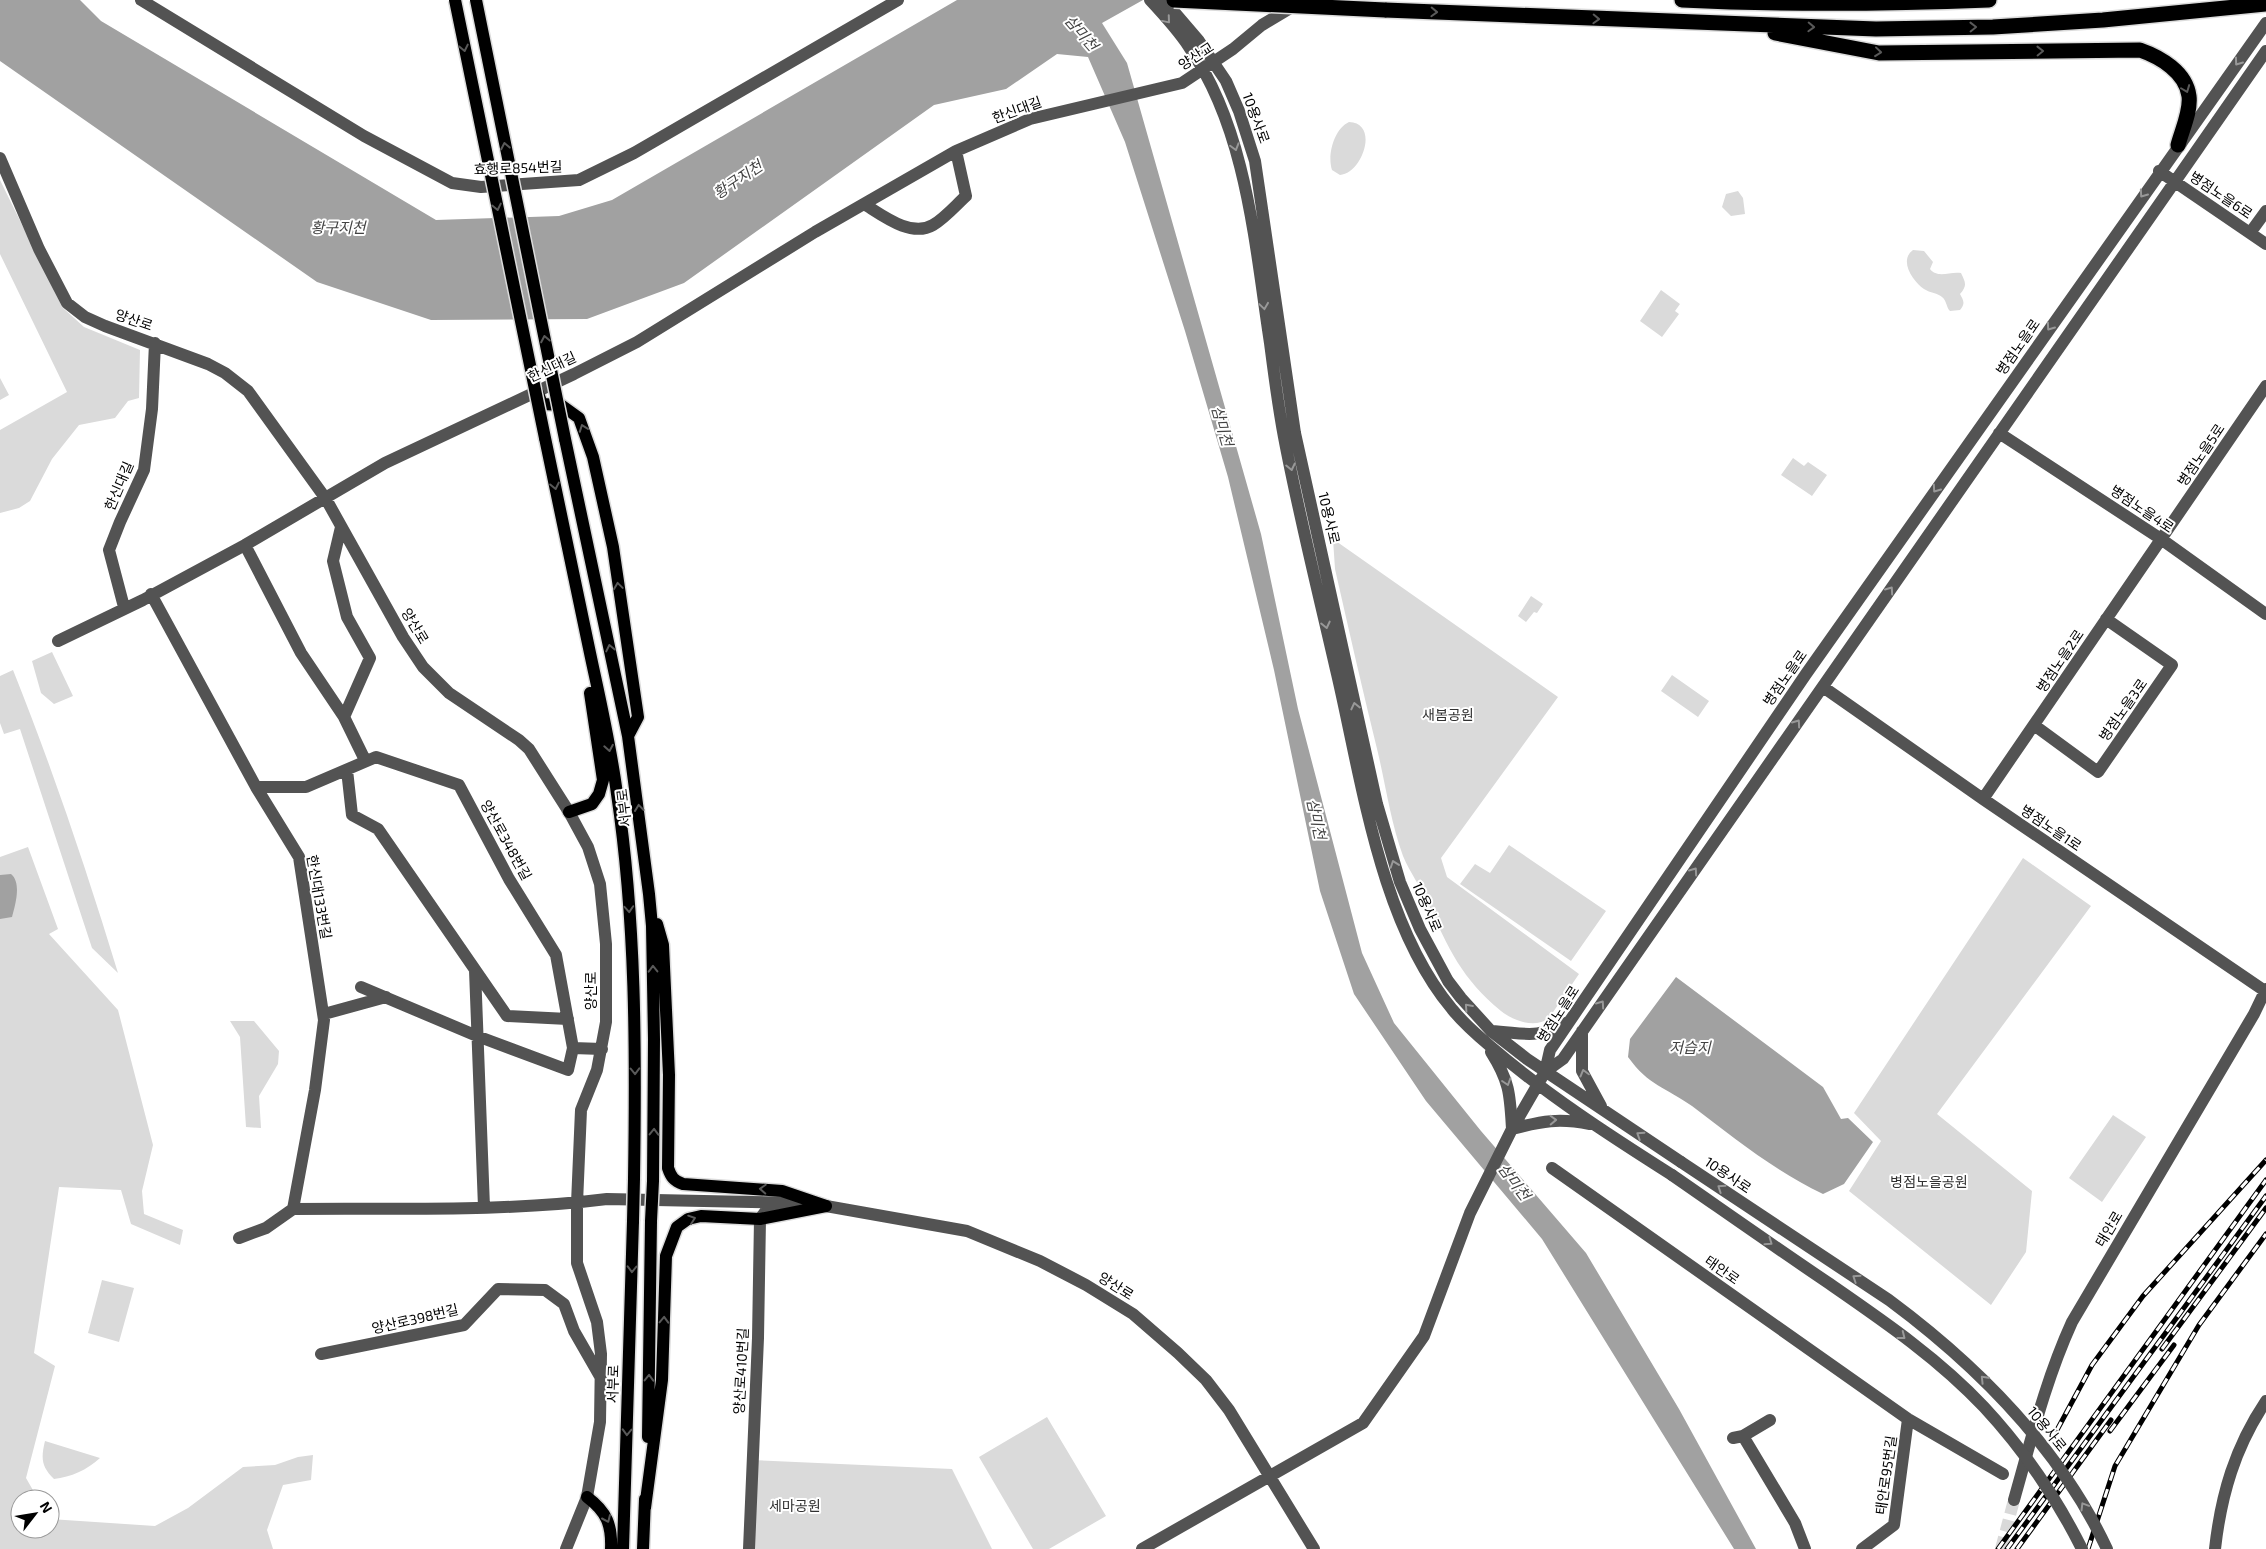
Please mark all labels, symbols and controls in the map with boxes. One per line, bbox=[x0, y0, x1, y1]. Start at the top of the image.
one-way arrow bbox=[1430, 7, 1438, 17]
water label: 삼미천 bbox=[1061, 11, 1104, 56]
one-way arrow bbox=[1592, 13, 1600, 24]
one-way arrow bbox=[1162, 14, 1171, 23]
one-way arrow bbox=[1807, 22, 1815, 32]
one-way arrow bbox=[1970, 22, 1977, 32]
street label: 양산교 bbox=[1175, 38, 1217, 73]
one-way arrow bbox=[459, 43, 469, 52]
one-way arrow bbox=[2036, 45, 2044, 56]
one-way arrow bbox=[1874, 46, 1882, 57]
one-way arrow bbox=[2235, 56, 2243, 65]
one-way arrow bbox=[2180, 84, 2190, 93]
street label: 10용사로 bbox=[1239, 90, 1274, 146]
street label: 한신대길 bbox=[990, 93, 1044, 126]
one-way arrow bbox=[501, 141, 511, 150]
one-way arrow bbox=[1229, 142, 1239, 150]
water label: 황구지천 bbox=[710, 155, 767, 202]
street label: 효행로854번길 bbox=[473, 157, 563, 178]
street label: 병점노을6로 bbox=[2187, 167, 2256, 222]
one-way arrow bbox=[2140, 188, 2149, 198]
one-way arrow bbox=[491, 203, 502, 211]
water label: 황구지천 bbox=[310, 218, 368, 236]
one-way arrow bbox=[1259, 302, 1269, 311]
street label: 양산로 bbox=[113, 305, 155, 334]
street label: 병점노을로 bbox=[1992, 315, 2043, 378]
one-way arrow bbox=[2047, 321, 2056, 331]
one-way arrow bbox=[540, 335, 550, 344]
street label: 한신대길 bbox=[525, 348, 579, 385]
water label: 삼미천 bbox=[1209, 403, 1238, 450]
street label: 병점노을5로 bbox=[2173, 420, 2228, 489]
one-way arrow bbox=[579, 424, 589, 432]
street label: 한신대길 bbox=[101, 459, 136, 513]
one-way arrow bbox=[1285, 462, 1295, 471]
street label: 병점노을4로 bbox=[2107, 481, 2177, 536]
one-way arrow bbox=[549, 482, 560, 491]
one-way arrow bbox=[1933, 483, 1942, 493]
street label: 10용사로 bbox=[1315, 490, 1344, 546]
one-way arrow bbox=[613, 582, 624, 590]
one-way arrow bbox=[1884, 586, 1893, 596]
street label: 양산로 bbox=[398, 605, 433, 647]
one-way arrow bbox=[1320, 621, 1331, 630]
street label: 병점노을2로 bbox=[2032, 626, 2087, 695]
one-way arrow bbox=[605, 643, 616, 652]
street label: 병점노을로 bbox=[1759, 646, 1810, 709]
street label: 병점노을3로 bbox=[2095, 675, 2150, 744]
one-way arrow bbox=[1350, 702, 1361, 711]
park label: 새봄공원 bbox=[1422, 706, 1474, 723]
one-way arrow bbox=[1791, 719, 1800, 729]
one-way arrow bbox=[604, 744, 614, 752]
street label: 서부로 bbox=[613, 788, 634, 828]
street label: 양산로348번길 bbox=[477, 797, 536, 883]
water label: 삼미천 bbox=[1304, 797, 1331, 843]
street label: 병점노을1로 bbox=[2018, 801, 2085, 854]
one-way arrow bbox=[634, 803, 645, 811]
street label: 한신대133번길 bbox=[304, 853, 335, 941]
one-way arrow bbox=[1390, 860, 1400, 869]
one-way arrow bbox=[1688, 867, 1697, 877]
street label: 10용사로 bbox=[1409, 879, 1446, 934]
one-way arrow bbox=[624, 905, 635, 913]
one-way arrow bbox=[648, 965, 658, 973]
street label: 양산로 bbox=[582, 972, 599, 1010]
street label: 병점노을로 bbox=[1533, 982, 1582, 1045]
one-way arrow bbox=[1595, 1000, 1604, 1010]
one-way arrow bbox=[1465, 1004, 1474, 1013]
water label: 저습지 bbox=[1669, 1038, 1712, 1056]
one-way arrow bbox=[630, 1068, 640, 1076]
one-way arrow bbox=[1579, 1069, 1590, 1077]
one-way arrow bbox=[1501, 1078, 1511, 1086]
one-way arrow bbox=[1550, 1115, 1557, 1125]
one-way arrow bbox=[649, 1128, 659, 1136]
one-way arrow bbox=[1637, 1132, 1646, 1141]
street label: 10용사로 bbox=[1702, 1153, 1755, 1196]
water label: 삼미천 bbox=[1495, 1159, 1536, 1205]
park label: 병점노을공원 bbox=[1890, 1173, 1968, 1190]
one-way arrow bbox=[758, 1184, 766, 1195]
one-way arrow bbox=[1717, 1185, 1726, 1195]
street label: 태안로 bbox=[2091, 1208, 2126, 1250]
one-way arrow bbox=[687, 1215, 696, 1225]
one-way arrow bbox=[1764, 1236, 1773, 1246]
street label: 태안로 bbox=[1702, 1252, 1743, 1288]
one-way arrow bbox=[626, 1266, 637, 1274]
street label: 양산로 bbox=[1095, 1268, 1137, 1303]
one-way arrow bbox=[1853, 1275, 1862, 1285]
street label: 양산로398번길 bbox=[370, 1300, 460, 1337]
one-way arrow bbox=[659, 1316, 669, 1324]
street label: 양산로410번길 bbox=[730, 1327, 751, 1415]
one-way arrow bbox=[1897, 1330, 1906, 1339]
street label: 서부로 bbox=[603, 1364, 622, 1404]
one-way arrow bbox=[643, 1374, 654, 1382]
one-way arrow bbox=[1981, 1376, 1990, 1385]
street label: 10용사로 bbox=[2024, 1403, 2071, 1455]
one-way arrow bbox=[622, 1428, 632, 1436]
street label: 태안로95번길 bbox=[1872, 1434, 1899, 1516]
north arrow bbox=[10, 1489, 60, 1539]
park label: 세마공원 bbox=[769, 1497, 821, 1514]
text: N bbox=[37, 1498, 56, 1516]
one-way arrow bbox=[2080, 1503, 2090, 1512]
one-way arrow bbox=[600, 1514, 610, 1523]

